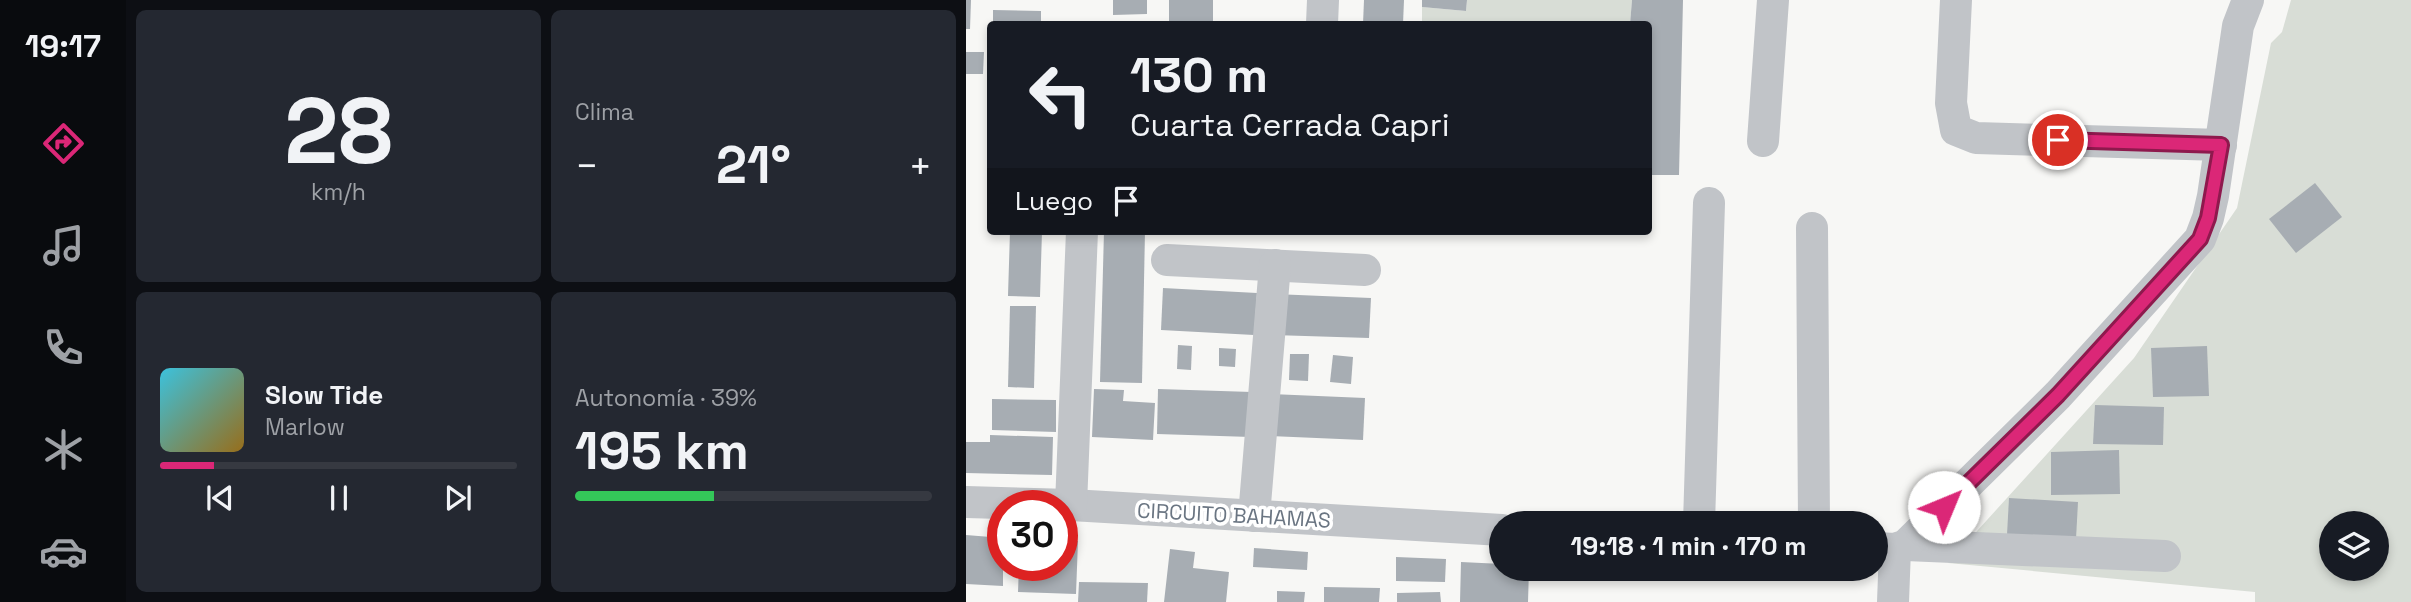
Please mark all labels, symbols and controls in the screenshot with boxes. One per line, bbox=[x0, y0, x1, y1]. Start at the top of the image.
text: 19:17 bbox=[25, 26, 101, 66]
text: 130 m bbox=[1130, 44, 1268, 106]
icon: left bbox=[1015, 49, 1106, 140]
text: 28 bbox=[284, 73, 393, 190]
text: Clima bbox=[575, 97, 634, 127]
text: Cuarta Cerrada Capri bbox=[1130, 105, 1450, 145]
pin bbox=[2028, 110, 2088, 170]
icon: directions bbox=[39, 119, 88, 168]
icon: arrive bbox=[2039, 121, 2077, 159]
text: 21° bbox=[716, 132, 791, 198]
text: − bbox=[575, 142, 599, 190]
text: + bbox=[908, 142, 932, 190]
text: km/h bbox=[311, 177, 366, 207]
icon: arrive bbox=[1107, 182, 1145, 220]
text: Luego bbox=[1015, 184, 1093, 218]
icon: music bbox=[39, 221, 88, 270]
icon: phone bbox=[39, 323, 88, 372]
text: Slow Tide bbox=[265, 378, 383, 412]
text: Autonomía · 39% bbox=[575, 383, 757, 413]
text: Marlow bbox=[265, 412, 345, 442]
text: 195 km bbox=[575, 418, 749, 484]
icon: climate bbox=[39, 425, 88, 474]
position arrow bbox=[1907, 470, 1981, 544]
icon: previous bbox=[201, 479, 239, 517]
icon: pause bbox=[320, 479, 358, 517]
icon: next bbox=[439, 479, 477, 517]
speed limit sign: 30 bbox=[987, 490, 1078, 581]
street label: CIRCUITO BAHAMAS bbox=[1137, 496, 1331, 534]
map controls bbox=[2319, 511, 2389, 581]
button: layers bbox=[2319, 511, 2389, 581]
icon: car bbox=[39, 527, 88, 576]
text: 19:18 · 1 min · 170 m bbox=[1571, 529, 1806, 563]

